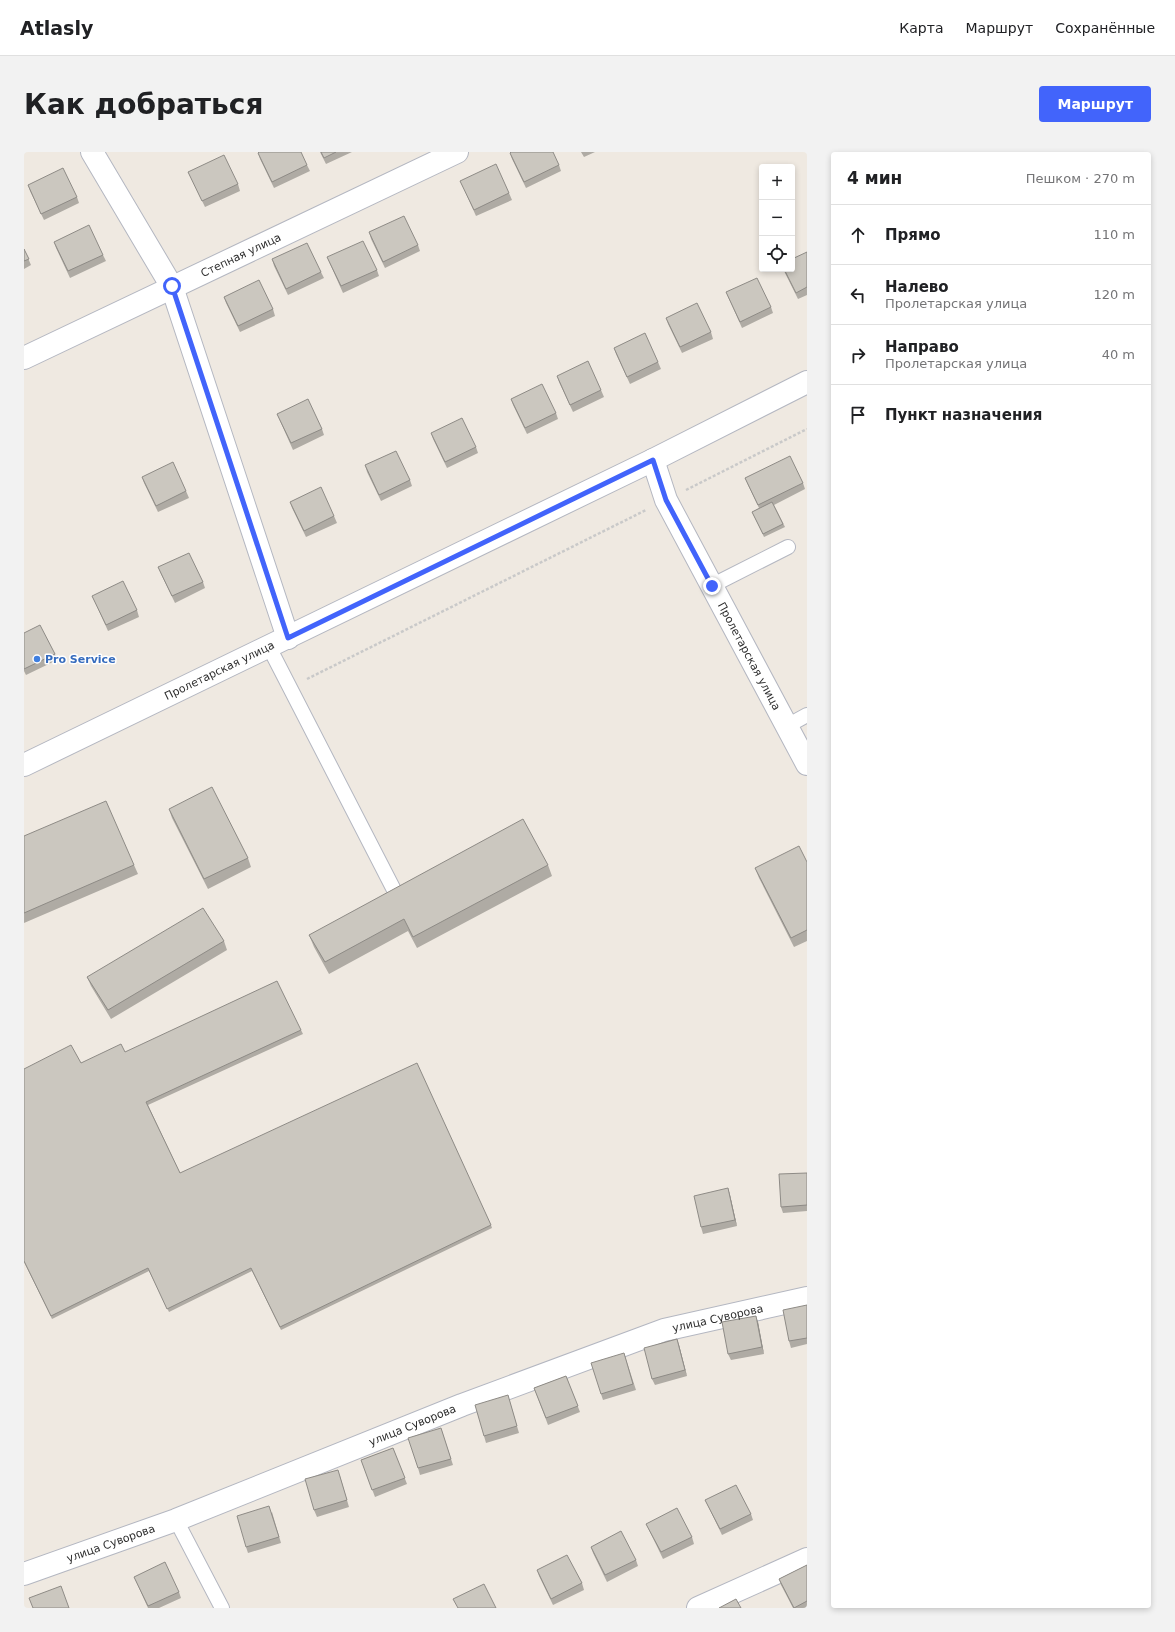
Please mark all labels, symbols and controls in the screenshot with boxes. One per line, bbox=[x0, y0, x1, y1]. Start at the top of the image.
text: Atlasly bbox=[20, 17, 93, 39]
text: Карта bbox=[899, 20, 943, 36]
text: Маршрут bbox=[965, 20, 1033, 36]
text: Сохранённые bbox=[1055, 20, 1155, 36]
button: Маршрут bbox=[1039, 86, 1151, 122]
text: Как добраться bbox=[24, 88, 263, 121]
map controls bbox=[759, 164, 795, 272]
button: + bbox=[759, 164, 795, 200]
text: 4 мин bbox=[847, 168, 902, 188]
text: Пешком · 270 m bbox=[1026, 171, 1135, 186]
button: − bbox=[759, 200, 795, 236]
icon: ahead bbox=[847, 224, 869, 246]
text: Прямо bbox=[885, 226, 941, 244]
text: 110 m bbox=[1093, 227, 1135, 242]
street label: Степная улица bbox=[199, 230, 283, 279]
button: locate bbox=[759, 236, 795, 272]
route start bbox=[163, 277, 181, 295]
text: Налево bbox=[885, 278, 949, 296]
icon: left bbox=[847, 284, 869, 306]
text: 120 m bbox=[1093, 287, 1135, 302]
text: Пролетарская улица bbox=[885, 296, 1027, 311]
text: Направо bbox=[885, 338, 959, 356]
icon: right bbox=[847, 344, 869, 366]
text: 40 m bbox=[1102, 347, 1135, 362]
text: Пролетарская улица bbox=[885, 356, 1027, 371]
icon: arrive bbox=[847, 404, 869, 426]
text: Пункт назначения bbox=[885, 406, 1042, 424]
route end bbox=[703, 577, 721, 595]
street label: Пролетарская улица bbox=[715, 600, 783, 712]
street label: Пролетарская улица bbox=[162, 638, 276, 702]
place label: Pro Service bbox=[45, 653, 116, 666]
marker: Pro Service bbox=[32, 654, 42, 664]
street label: улица Суворова bbox=[671, 1302, 764, 1334]
street label: улица Суворова bbox=[367, 1402, 458, 1448]
street label: улица Суворова bbox=[65, 1522, 157, 1565]

